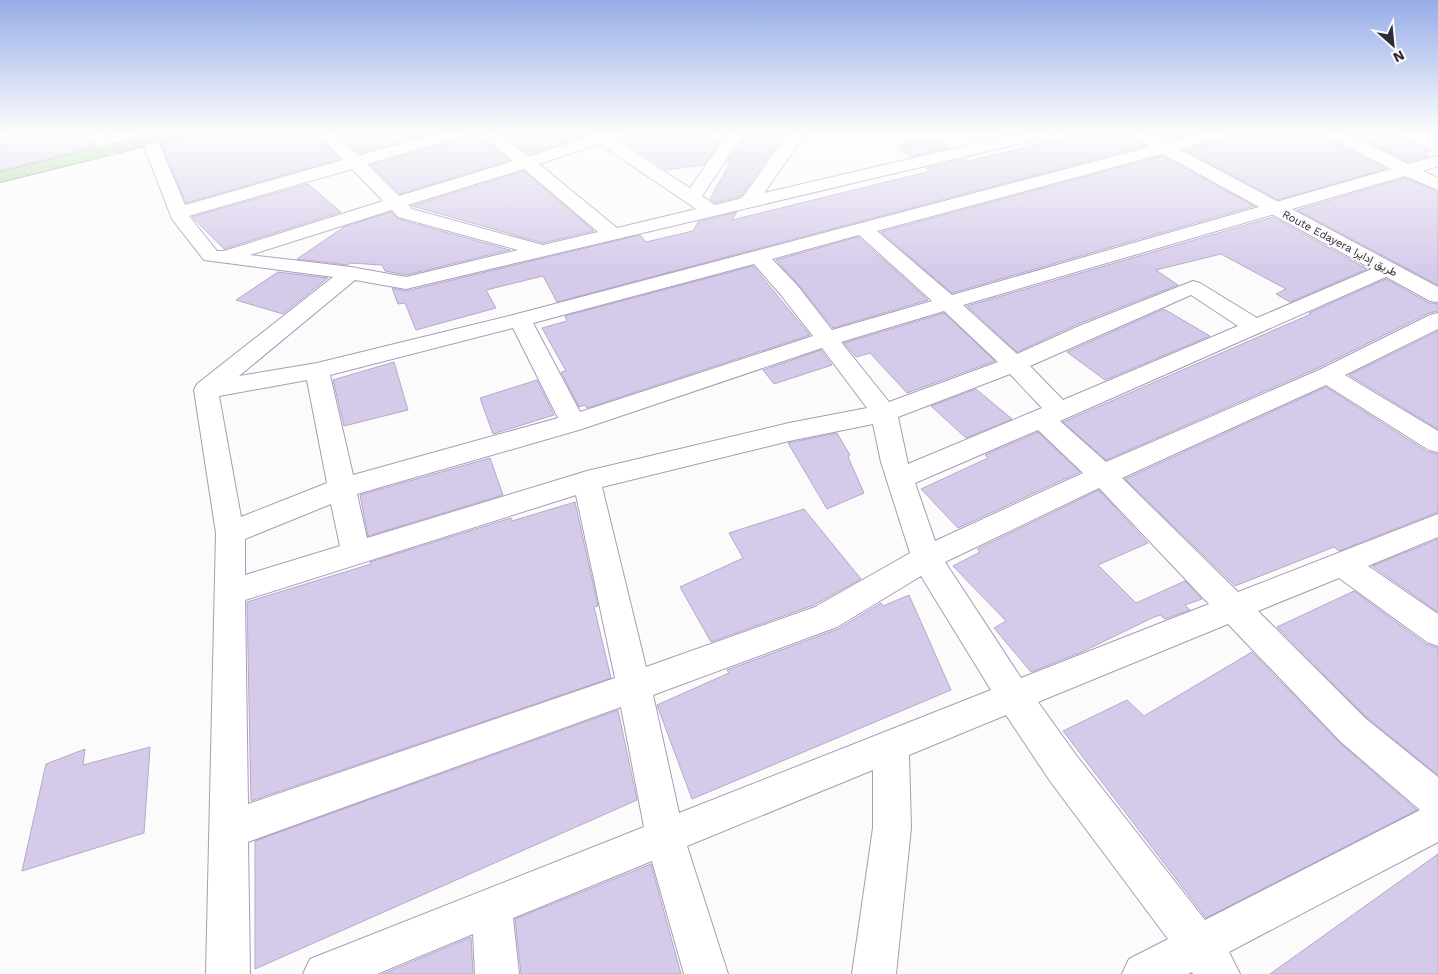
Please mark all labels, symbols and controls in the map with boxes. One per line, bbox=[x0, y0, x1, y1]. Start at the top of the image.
north arrow bbox=[1368, 20, 1418, 70]
text: N bbox=[1391, 47, 1407, 66]
street label: Route Edayera طريق إدايرا bbox=[1280, 208, 1399, 279]

